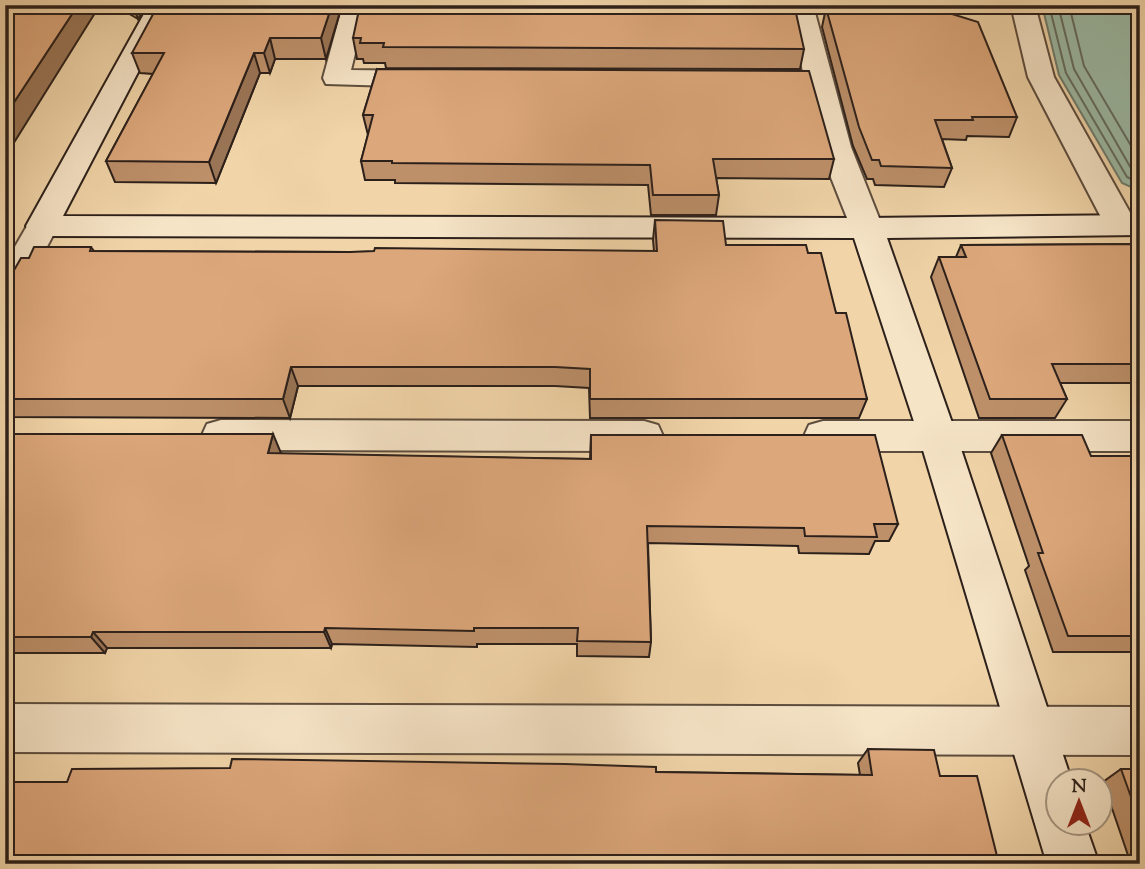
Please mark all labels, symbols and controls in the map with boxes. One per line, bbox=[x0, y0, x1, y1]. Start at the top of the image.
north arrow bbox=[1044, 768, 1114, 838]
text: N bbox=[1071, 774, 1087, 801]

